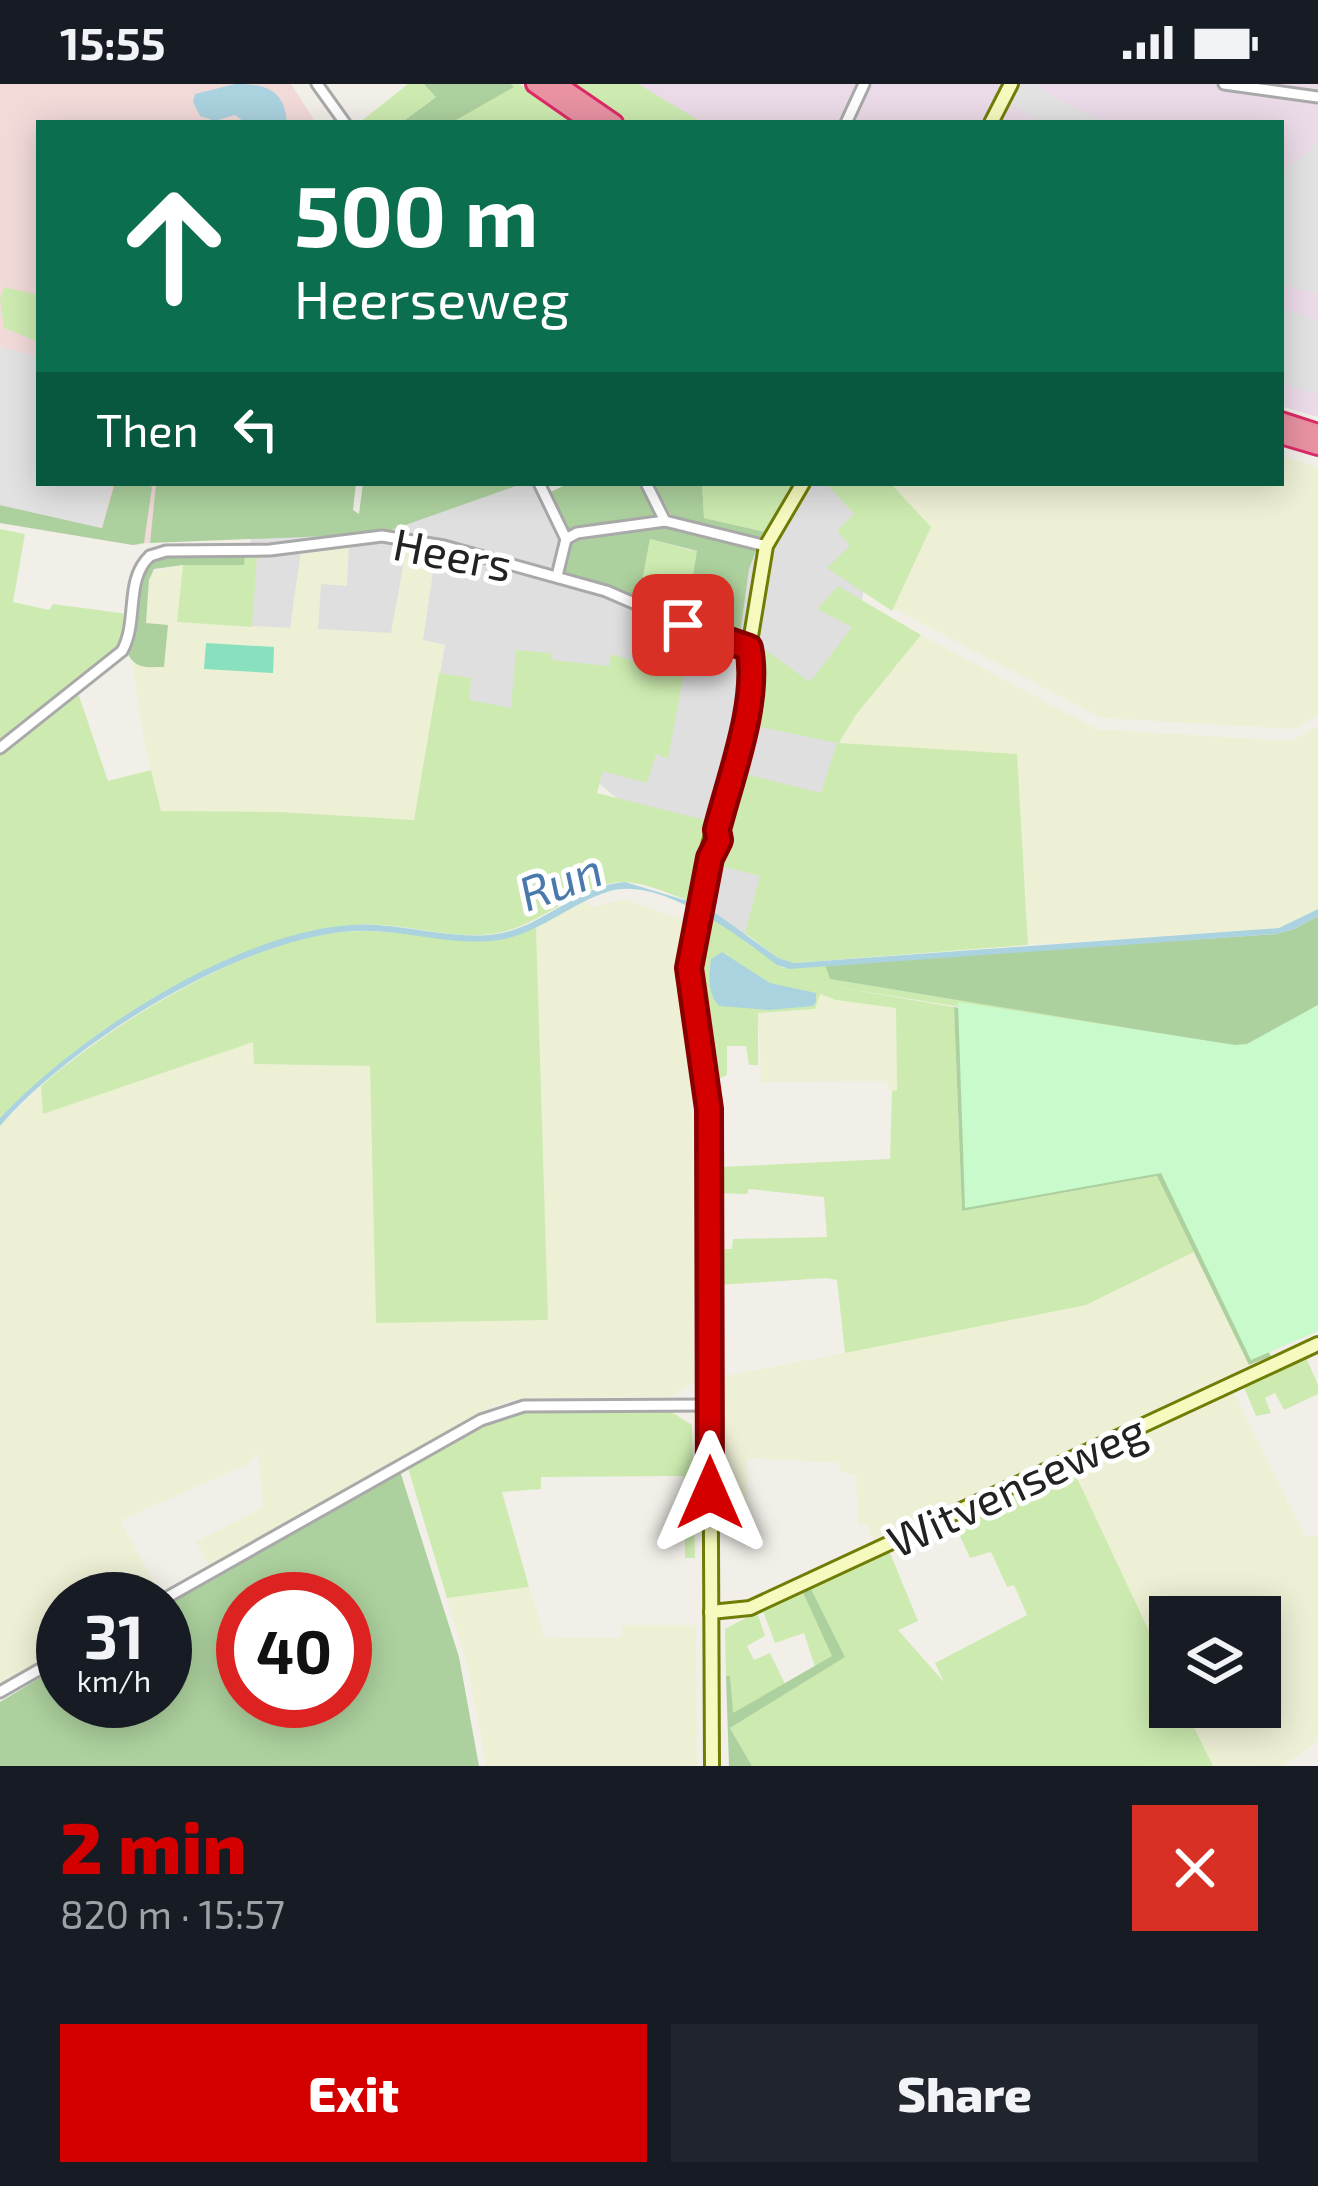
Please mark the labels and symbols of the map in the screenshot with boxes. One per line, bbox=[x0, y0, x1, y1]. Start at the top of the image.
street label: Heers bbox=[389, 515, 517, 591]
pin bbox=[632, 574, 734, 676]
water label: Run bbox=[510, 838, 610, 922]
street label: Witvenseweg bbox=[879, 1401, 1153, 1567]
position arrow bbox=[647, 1430, 773, 1556]
speed limit sign: 40 bbox=[216, 1572, 372, 1728]

